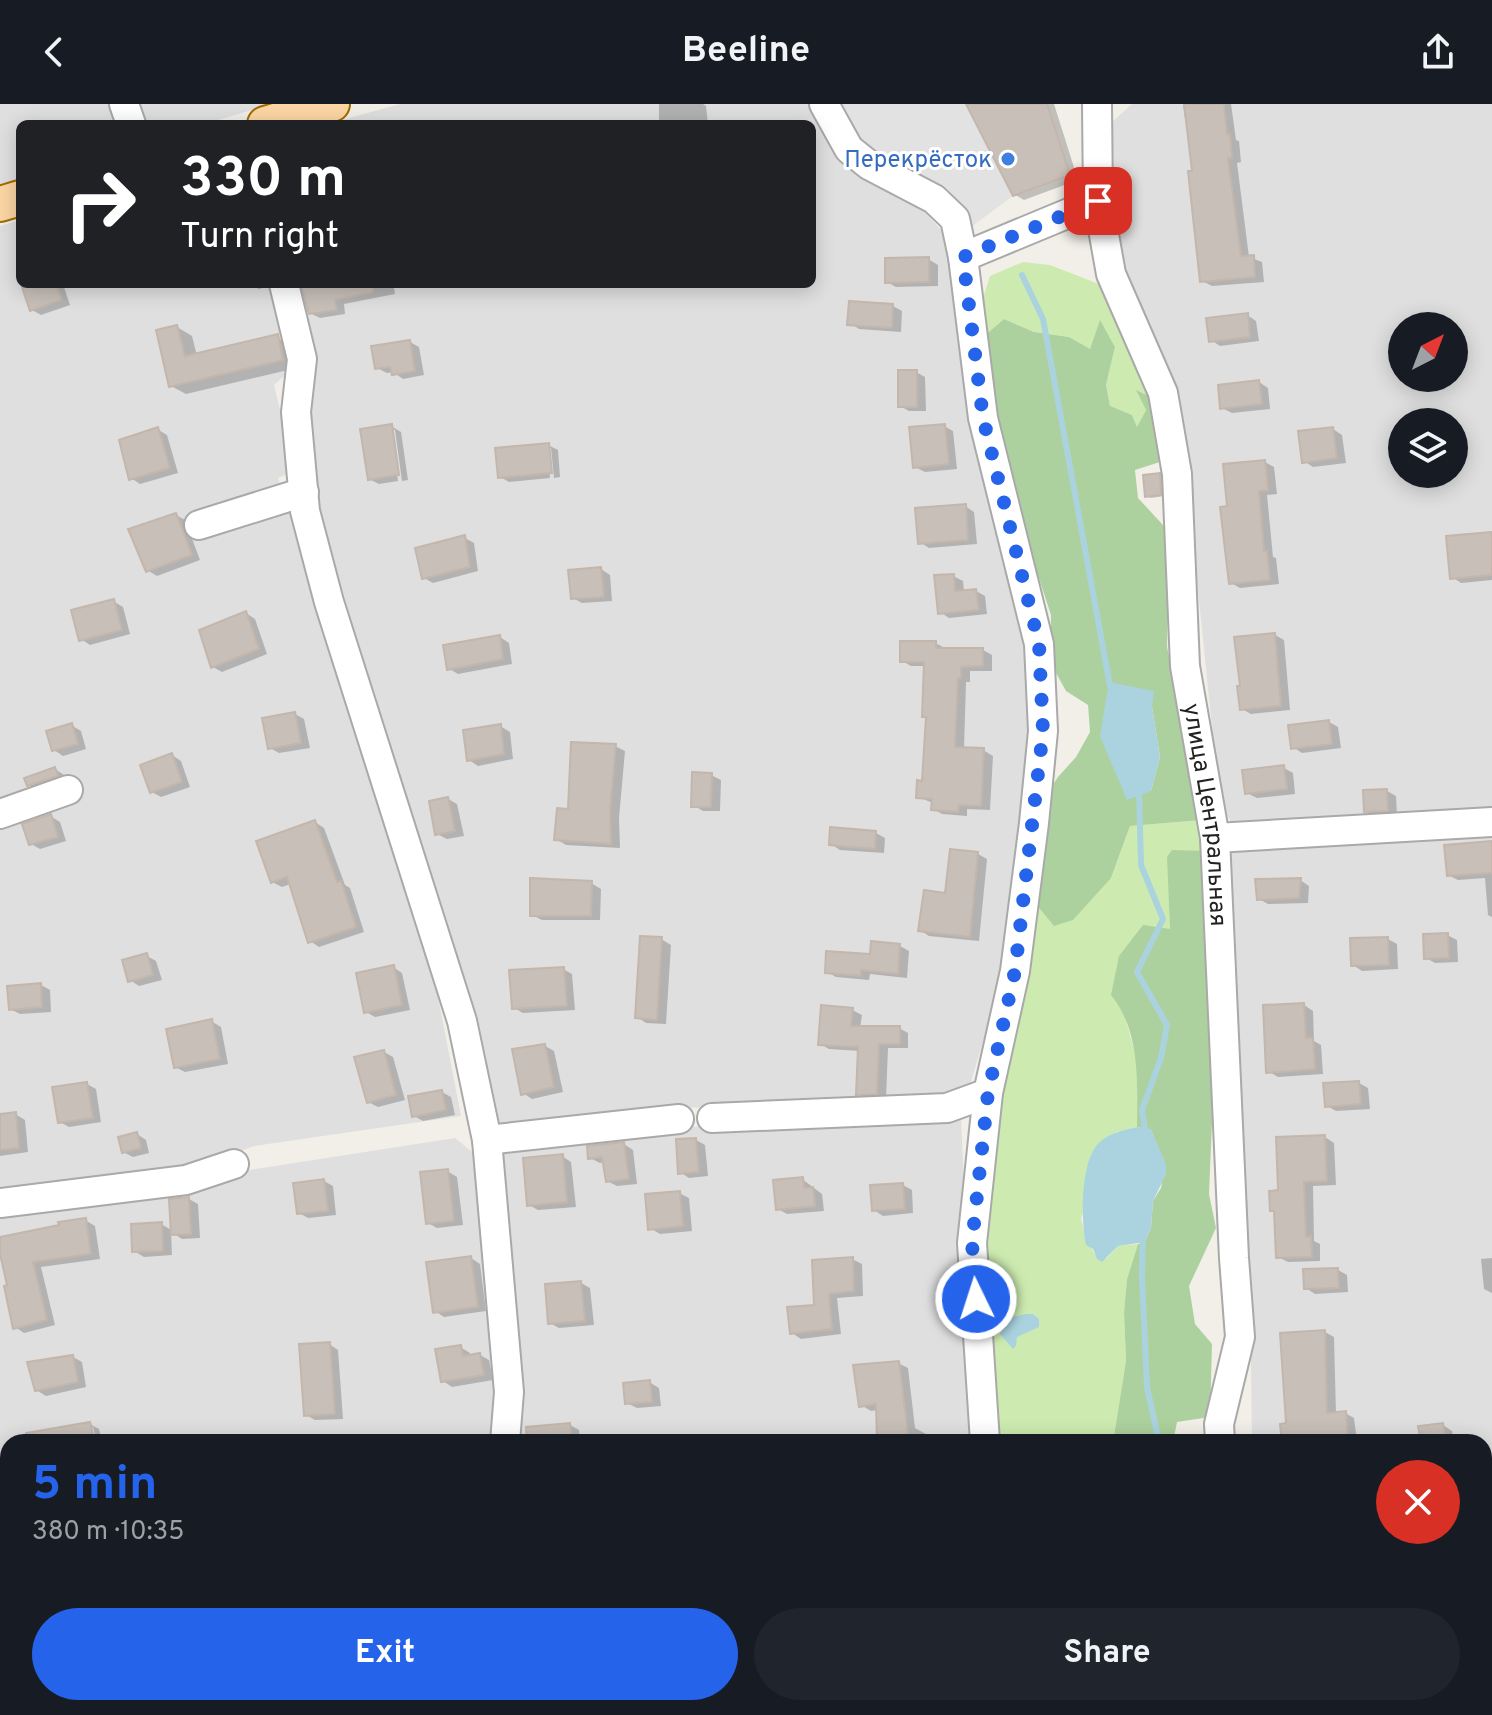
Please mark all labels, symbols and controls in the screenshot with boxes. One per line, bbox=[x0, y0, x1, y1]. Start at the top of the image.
text: Beeline bbox=[682, 29, 810, 75]
icon: back bbox=[32, 30, 76, 74]
icon: share bbox=[1416, 30, 1460, 74]
text: 330 m bbox=[180, 146, 346, 216]
place label: Перекрёсток bbox=[844, 146, 992, 176]
marker: Перекрёсток bbox=[999, 150, 1017, 168]
icon: right bbox=[48, 152, 152, 256]
pin bbox=[1064, 167, 1132, 235]
icon: arrive bbox=[1076, 179, 1120, 223]
text: Turn right bbox=[180, 215, 339, 261]
north arrow bbox=[1388, 312, 1468, 392]
map controls bbox=[1388, 312, 1468, 488]
button: layers bbox=[1388, 408, 1468, 488]
street label: улица Центральная bbox=[1175, 701, 1232, 927]
position arrow bbox=[934, 1257, 1018, 1341]
text: 5 min bbox=[32, 1456, 157, 1516]
button: close bbox=[1376, 1460, 1460, 1544]
text: 380 m · 10:35 bbox=[32, 1516, 184, 1549]
button: Exit bbox=[32, 1608, 738, 1700]
button: Share bbox=[754, 1608, 1460, 1700]

